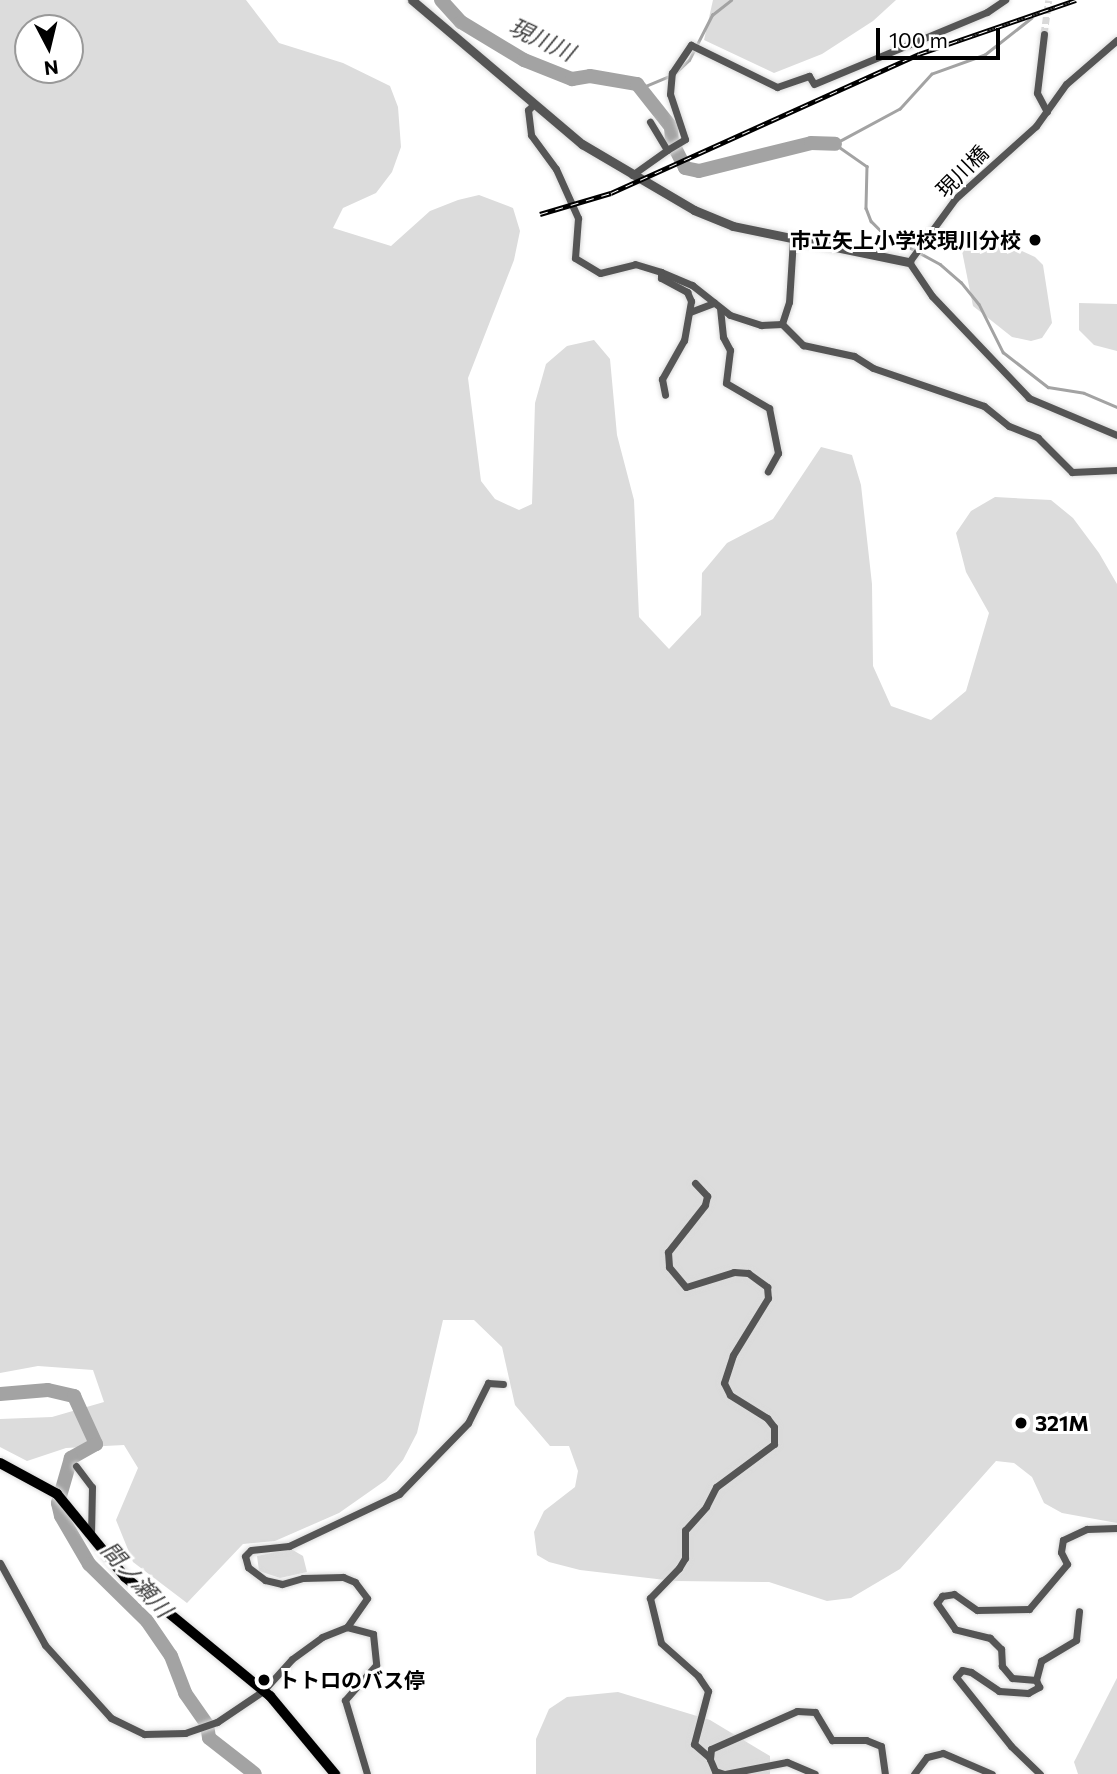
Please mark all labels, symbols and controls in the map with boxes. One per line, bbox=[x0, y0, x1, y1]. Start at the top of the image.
water label: 現川川 bbox=[505, 12, 579, 66]
north arrow bbox=[14, 14, 84, 84]
scale bar bbox=[879, 14, 1003, 58]
text: 100 m bbox=[889, 27, 948, 52]
text: N bbox=[43, 56, 60, 81]
street label: 現川橋 bbox=[931, 140, 993, 202]
place label: 市立矢上小学校現川分校 bbox=[790, 227, 1021, 253]
marker: 市立矢上小学校現川分校 bbox=[1027, 232, 1043, 248]
place label: 321M bbox=[1035, 1410, 1089, 1436]
marker: 321M bbox=[1013, 1415, 1029, 1431]
water label: 間ノ瀬川 bbox=[96, 1536, 178, 1622]
place label: トトロのバス停 bbox=[278, 1667, 425, 1693]
marker: トトロのバス停 bbox=[256, 1672, 272, 1688]

